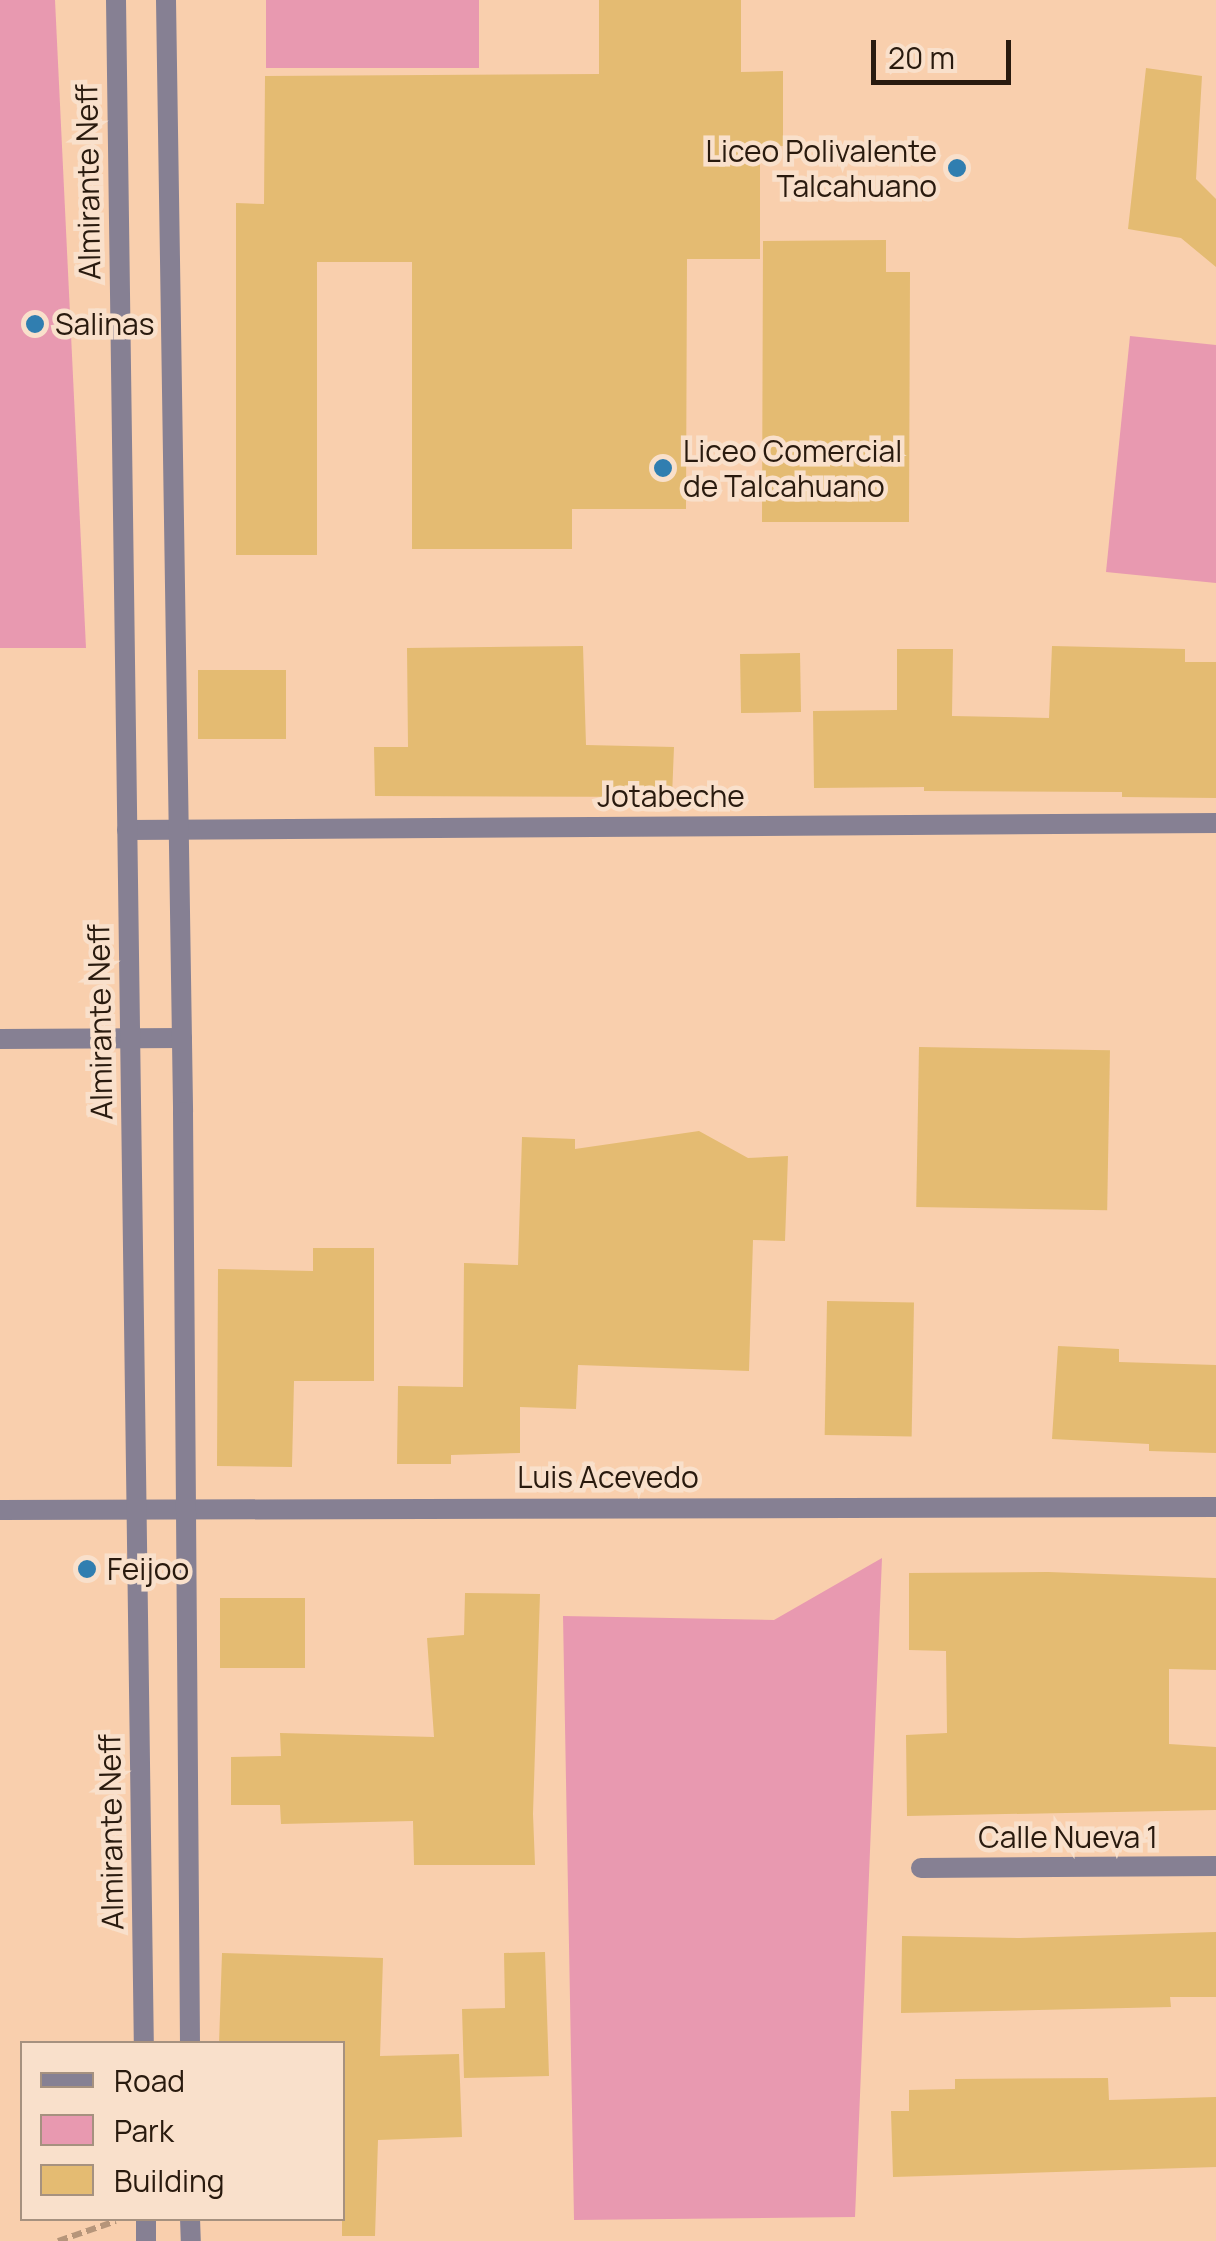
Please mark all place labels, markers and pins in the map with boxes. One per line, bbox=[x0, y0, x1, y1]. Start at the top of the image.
place label: Liceo Polivalente Talcahuano bbox=[706, 133, 937, 204]
marker: Liceo Polivalente Talcahuano bbox=[946, 157, 968, 179]
place label: Salinas bbox=[55, 306, 154, 342]
marker: Salinas bbox=[24, 313, 46, 335]
place label: Liceo Comercial de Talcahuano bbox=[683, 433, 902, 504]
marker: Liceo Comercial de Talcahuano bbox=[652, 457, 674, 479]
place label: Feijoo bbox=[107, 1551, 189, 1587]
marker: Feijoo bbox=[76, 1558, 98, 1580]

